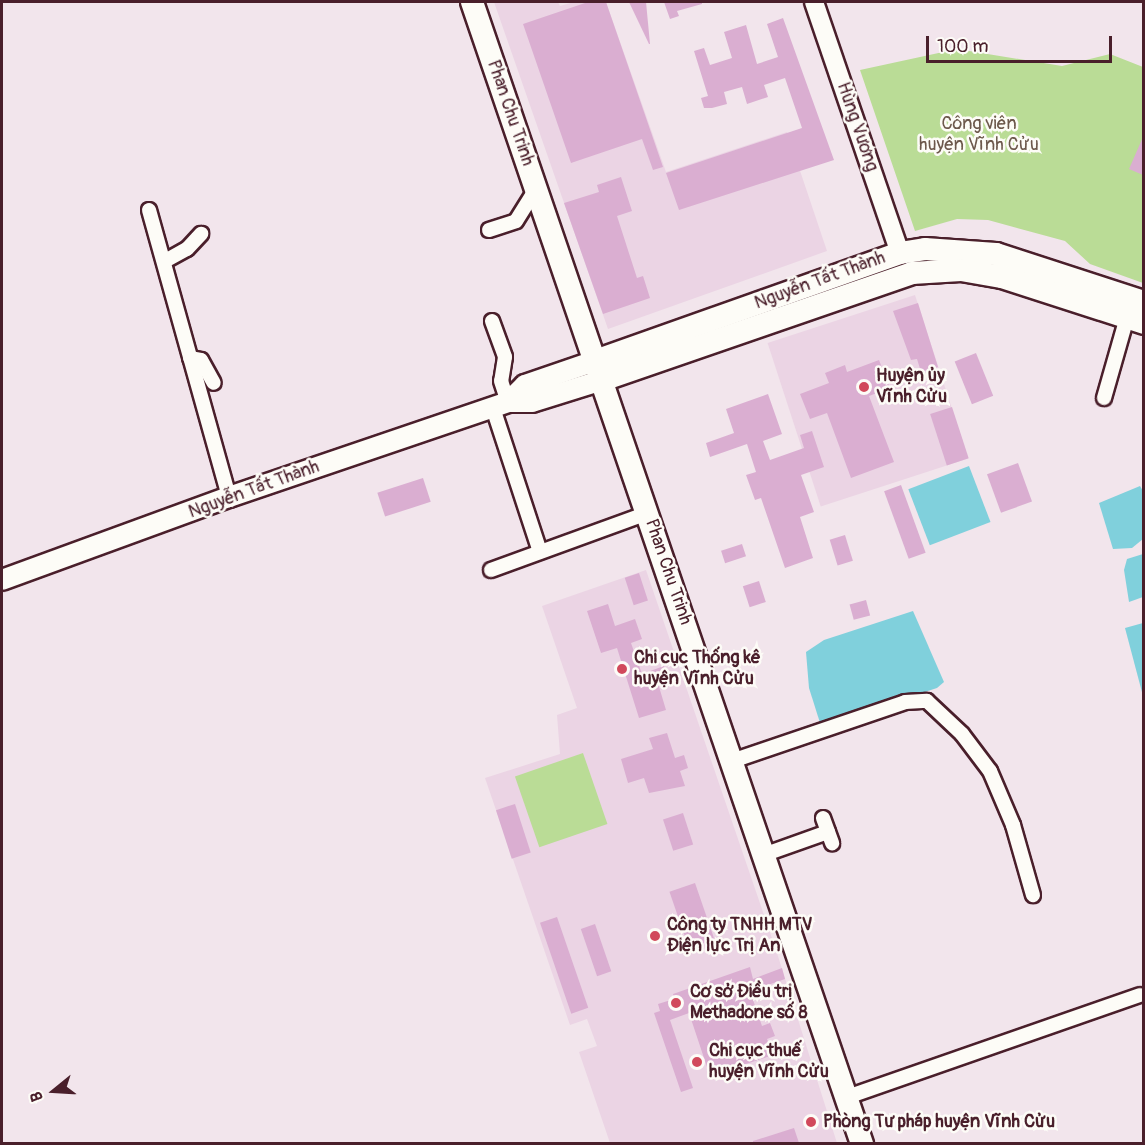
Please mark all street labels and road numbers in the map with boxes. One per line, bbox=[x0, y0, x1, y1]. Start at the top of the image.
street label: Phan Chu Trinh bbox=[482, 57, 538, 169]
street label: Hùng Vương bbox=[832, 79, 882, 175]
street label: Nguyễn Tất Thành bbox=[752, 247, 888, 315]
street label: Nguyễn Tất Thành bbox=[186, 456, 322, 524]
street label: Phan Chu Trinh bbox=[640, 516, 696, 628]

